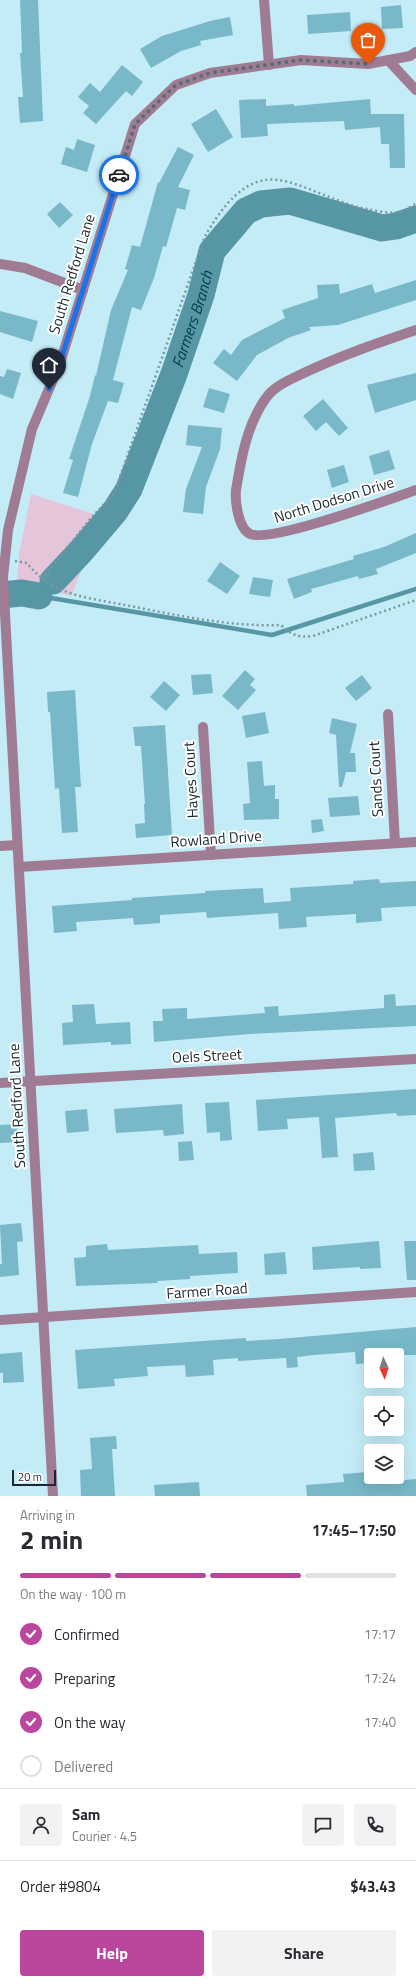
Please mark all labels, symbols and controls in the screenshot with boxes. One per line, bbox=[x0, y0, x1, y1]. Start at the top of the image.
pin bbox=[351, 23, 385, 64]
icon: bag bbox=[357, 29, 379, 51]
courier bbox=[99, 155, 139, 195]
icon: car bbox=[108, 164, 130, 186]
street label: South Redford Lane bbox=[42, 211, 101, 337]
water label: Farmers Branch bbox=[165, 267, 219, 371]
pin bbox=[32, 348, 66, 389]
icon: home bbox=[38, 354, 60, 376]
street label: North Dodson Drive bbox=[271, 470, 397, 529]
street label: Hayes Court bbox=[177, 740, 204, 819]
street label: Sands Court bbox=[362, 740, 389, 818]
street label: Rowland Drive bbox=[170, 824, 262, 853]
street label: Oels Street bbox=[171, 1042, 243, 1069]
street label: South Redford Lane bbox=[2, 1043, 31, 1169]
street label: Farmer Road bbox=[166, 1276, 248, 1305]
north arrow bbox=[364, 1348, 404, 1388]
map controls bbox=[364, 1348, 404, 1484]
button: locate bbox=[364, 1396, 404, 1436]
button: layers bbox=[364, 1444, 404, 1484]
scale bar bbox=[12, 1468, 56, 1487]
text: 20 m bbox=[18, 1469, 42, 1485]
text: Arriving in bbox=[20, 1505, 75, 1525]
text: 17:45–17:50 bbox=[312, 1519, 396, 1542]
text: 2 min bbox=[20, 1520, 83, 1559]
text: On the way · 100 m bbox=[20, 1584, 126, 1604]
icon: check bbox=[20, 1623, 42, 1645]
text: Confirmed bbox=[54, 1623, 119, 1646]
text: 17:17 bbox=[364, 1624, 396, 1644]
icon: check bbox=[20, 1667, 42, 1689]
text: Preparing bbox=[54, 1667, 115, 1690]
text: 17:24 bbox=[364, 1668, 396, 1688]
icon: check bbox=[20, 1711, 42, 1733]
text: On the way bbox=[54, 1711, 126, 1734]
text: 17:40 bbox=[364, 1712, 396, 1732]
text: Delivered bbox=[54, 1755, 113, 1778]
text: Sam bbox=[72, 1803, 100, 1826]
button: person bbox=[20, 1804, 62, 1846]
button: chat bbox=[302, 1804, 344, 1846]
button: phone bbox=[354, 1804, 396, 1846]
text: Courier · 4.5 bbox=[72, 1826, 137, 1846]
text: Order #9804 bbox=[20, 1875, 101, 1898]
text: $43.43 bbox=[350, 1875, 396, 1898]
button: Help bbox=[20, 1930, 204, 1976]
button: Share bbox=[212, 1930, 396, 1976]

